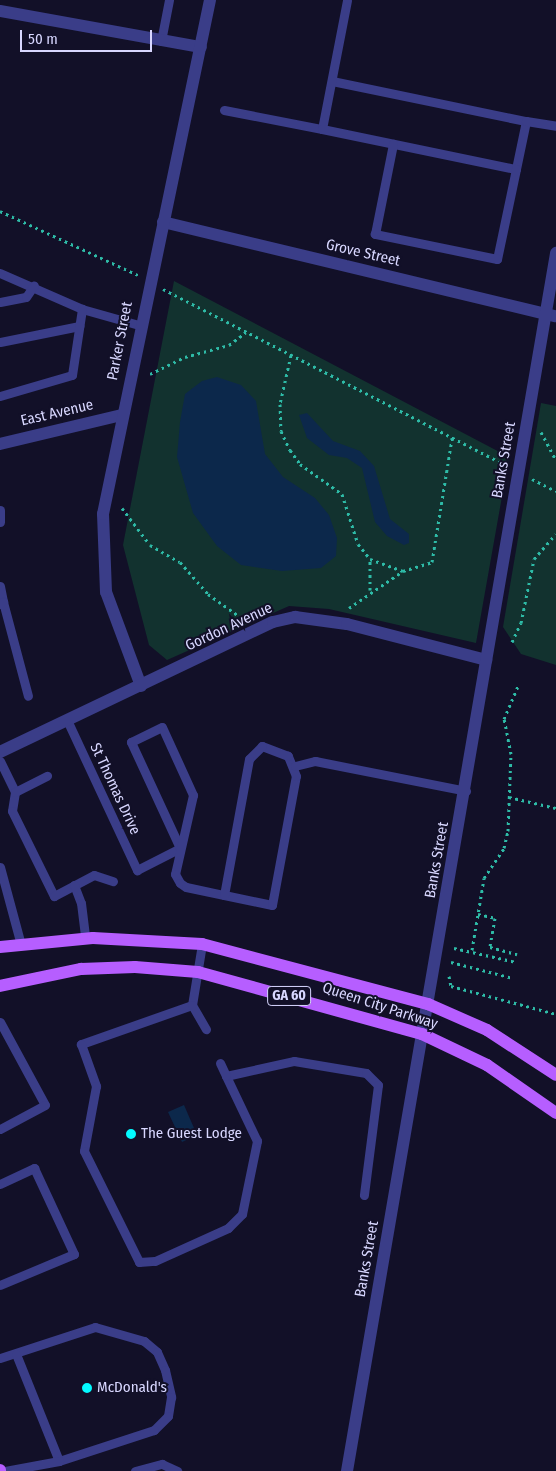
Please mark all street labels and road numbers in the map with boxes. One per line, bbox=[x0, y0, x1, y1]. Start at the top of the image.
street label: Grove Street bbox=[324, 236, 402, 270]
street label: Parker Street bbox=[104, 300, 136, 382]
street label: East Avenue bbox=[19, 396, 95, 430]
street label: Banks Street bbox=[488, 420, 520, 500]
street label: Gordon Avenue bbox=[183, 599, 275, 655]
street label: St Thomas Drive bbox=[86, 740, 144, 838]
street label: Banks Street bbox=[421, 820, 453, 900]
street label: Queen City Parkway bbox=[320, 979, 440, 1033]
road number: GA 60 bbox=[266, 984, 312, 1008]
street label: Banks Street bbox=[351, 1219, 383, 1299]

